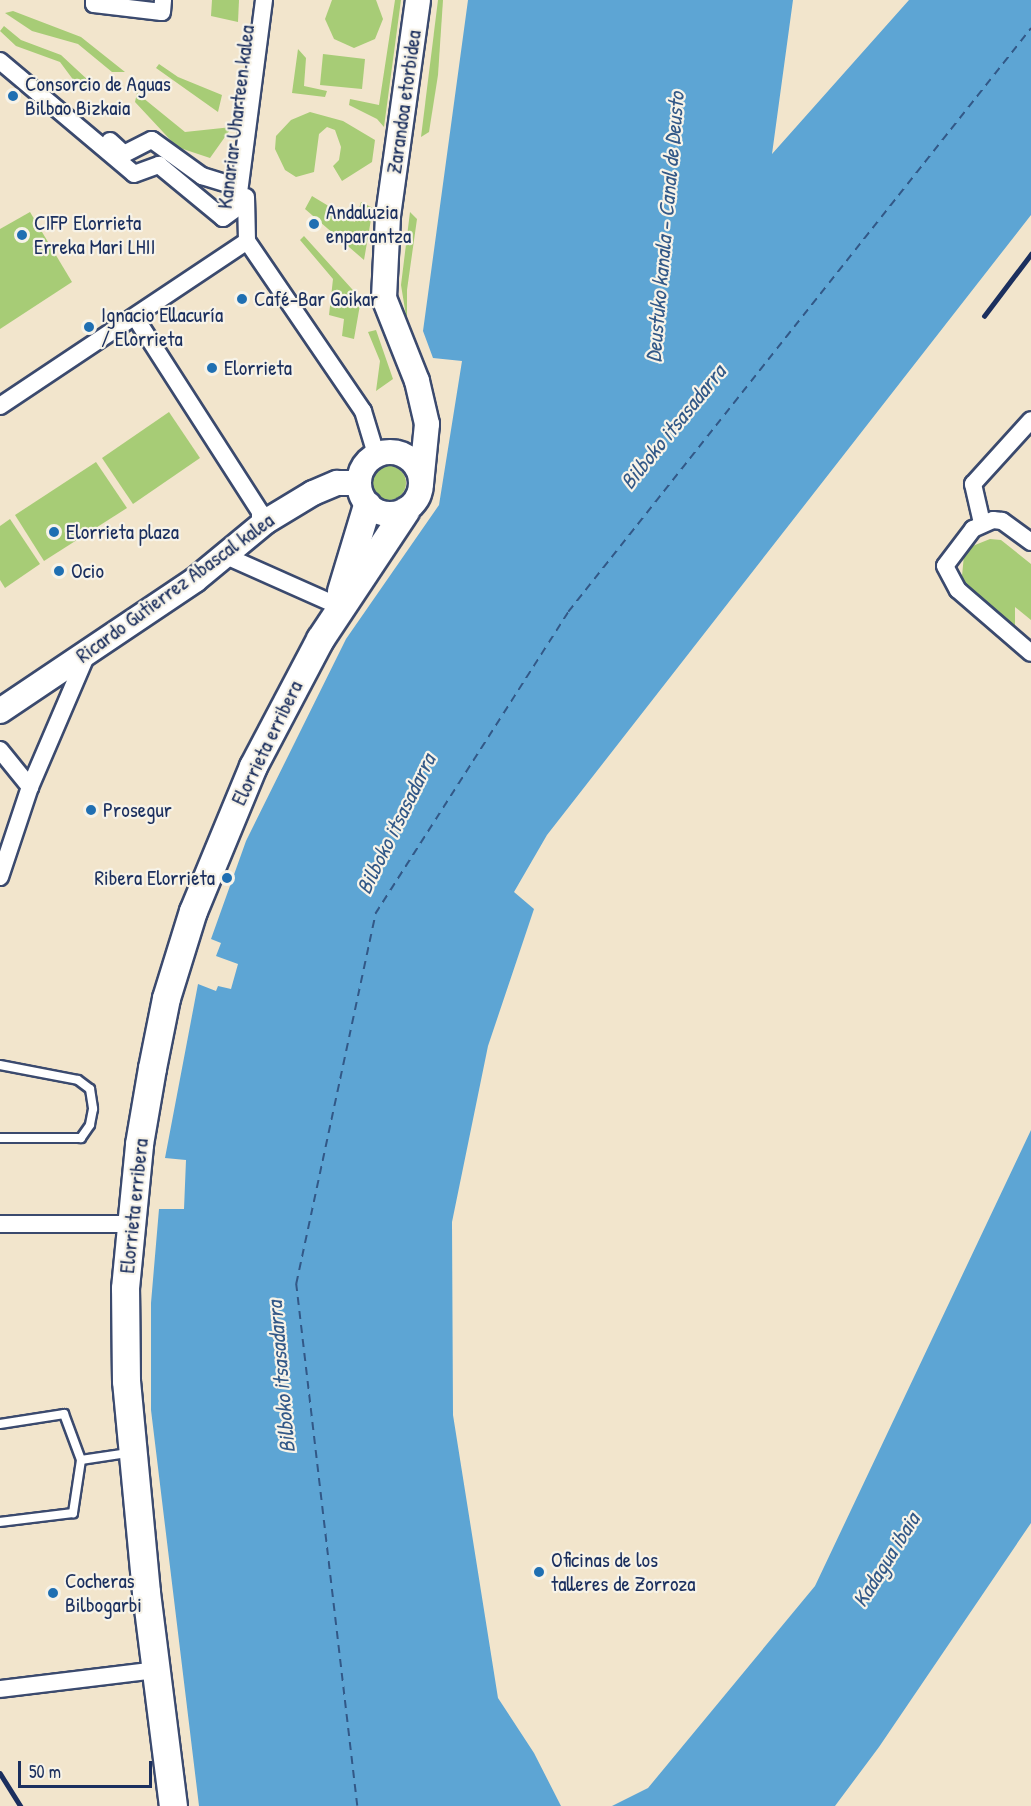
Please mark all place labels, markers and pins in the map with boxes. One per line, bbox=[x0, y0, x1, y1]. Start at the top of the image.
place label: Consorcio de Aguas Bilbao Bizkaia bbox=[25, 71, 171, 121]
marker: Consorcio de Aguas Bilbao Bizkaia bbox=[6, 89, 20, 103]
place label: Andaluzia enparantza bbox=[326, 199, 411, 249]
place label: CIFP Elorrieta Erreka Mari LHII bbox=[34, 210, 155, 260]
marker: Andaluzia enparantza bbox=[307, 217, 321, 231]
marker: CIFP Elorrieta Erreka Mari LHII bbox=[15, 228, 29, 242]
place label: Café-Bar Goikar bbox=[254, 286, 378, 312]
marker: Café-Bar Goikar bbox=[235, 292, 249, 306]
place label: Ignacio Ellacuría / Elorrieta bbox=[101, 302, 223, 352]
marker: Ignacio Ellacuría / Elorrieta bbox=[82, 320, 96, 334]
place label: Elorrieta bbox=[224, 355, 292, 381]
marker: Elorrieta bbox=[205, 361, 219, 375]
place label: Elorrieta plaza bbox=[66, 519, 179, 545]
marker: Elorrieta plaza bbox=[47, 525, 61, 539]
place label: Ocio bbox=[71, 558, 104, 584]
marker: Ocio bbox=[52, 564, 66, 578]
place label: Prosegur bbox=[103, 797, 172, 823]
marker: Prosegur bbox=[84, 803, 98, 817]
place label: Ribera Elorrieta bbox=[95, 865, 215, 891]
marker: Ribera Elorrieta bbox=[220, 871, 234, 885]
place label: Oficinas de los talleres de Zorroza bbox=[551, 1547, 696, 1597]
marker: Oficinas de los talleres de Zorroza bbox=[532, 1565, 546, 1579]
place label: Cocheras Bilbogarbi bbox=[65, 1568, 142, 1618]
marker: Cocheras Bilbogarbi bbox=[46, 1586, 60, 1600]

